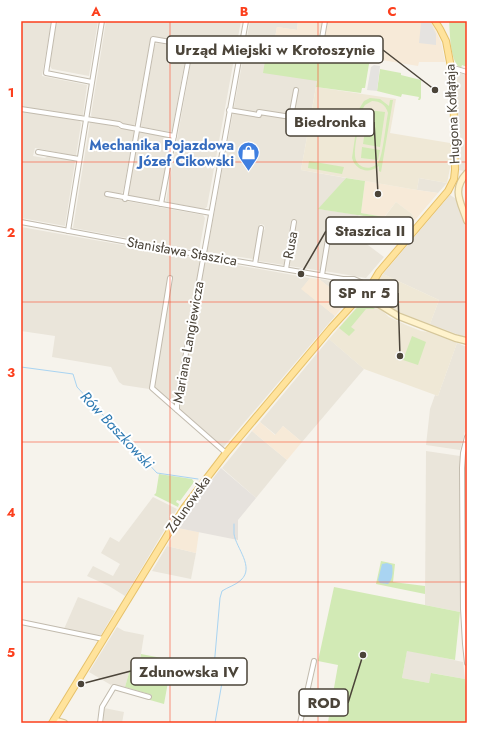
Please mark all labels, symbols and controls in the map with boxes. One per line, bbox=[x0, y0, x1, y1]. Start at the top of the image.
text: A bbox=[90, 2, 101, 21]
text: B bbox=[240, 2, 249, 21]
text: C bbox=[387, 2, 397, 21]
callout: Urząd Miejski w Krotoszynie bbox=[167, 36, 383, 63]
text: Urząd Miejski w Krotoszynie bbox=[175, 39, 375, 61]
street label: Hugona Kołłątaja bbox=[439, 64, 465, 164]
text: 1 bbox=[8, 83, 14, 102]
callout: Biedronka bbox=[286, 109, 374, 136]
text: Biedronka bbox=[294, 111, 366, 133]
place label: Mechanika Pojazdowa Józef Cikowski bbox=[89, 135, 234, 171]
shop icon: Mechanika Pojazdowa Józef Cikowski bbox=[236, 140, 262, 173]
callout: Staszica II bbox=[326, 217, 413, 244]
text: Staszica II bbox=[335, 220, 405, 242]
text: 2 bbox=[7, 223, 15, 242]
street label: Rusa bbox=[278, 230, 302, 260]
street label: Stanisława Staszica bbox=[125, 231, 239, 271]
street label: Mariana Langiewicza bbox=[167, 279, 209, 405]
callout: SP nr 5 bbox=[330, 280, 398, 307]
text: SP nr 5 bbox=[338, 282, 390, 304]
text: 3 bbox=[7, 363, 15, 382]
water label: Rów Baszkowski bbox=[75, 386, 159, 474]
street label: Zdunowska bbox=[161, 471, 215, 537]
text: 4 bbox=[6, 503, 16, 522]
text: 5 bbox=[7, 643, 15, 662]
callout: Zdunowska IV bbox=[131, 658, 247, 685]
text: Zdunowska IV bbox=[139, 661, 240, 683]
callout: ROD bbox=[299, 689, 348, 716]
text: ROD bbox=[307, 692, 341, 714]

